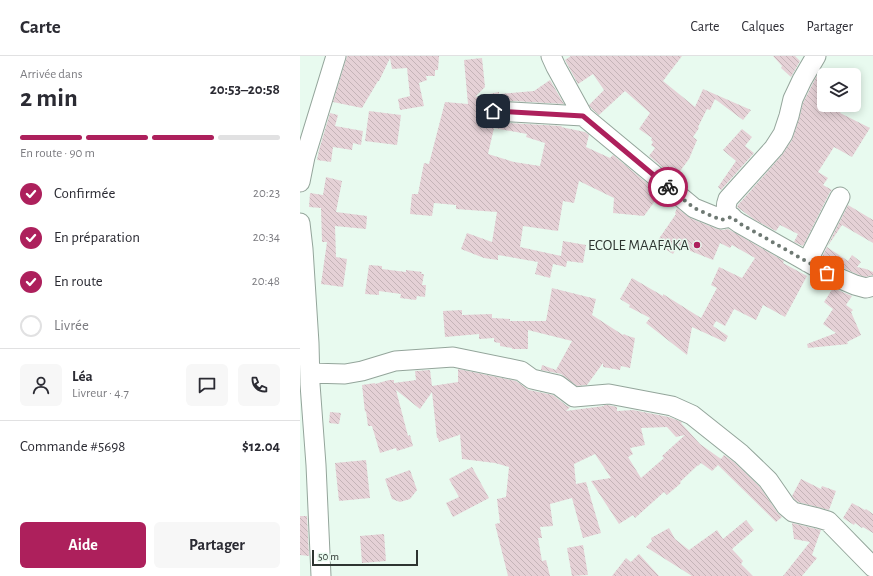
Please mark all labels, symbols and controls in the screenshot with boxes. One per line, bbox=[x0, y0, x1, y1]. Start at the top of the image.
text: Carte bbox=[20, 18, 61, 37]
text: Carte bbox=[691, 20, 719, 34]
text: Calques bbox=[741, 20, 785, 34]
text: Partager bbox=[807, 20, 853, 34]
text: Arrivée dans bbox=[20, 68, 83, 81]
map controls bbox=[817, 68, 861, 112]
button: layers bbox=[817, 68, 861, 112]
text: 20:53–20:58 bbox=[210, 82, 280, 97]
text: 2 min bbox=[20, 85, 78, 111]
pin bbox=[476, 94, 510, 128]
icon: home bbox=[482, 100, 504, 122]
text: En route · 90 m bbox=[20, 147, 95, 160]
courier bbox=[648, 167, 688, 207]
icon: bike bbox=[657, 176, 679, 198]
icon: check bbox=[20, 183, 42, 205]
text: Confirmée bbox=[54, 186, 115, 201]
text: 20:23 bbox=[253, 187, 280, 200]
icon: check bbox=[20, 227, 42, 249]
text: En préparation bbox=[54, 230, 140, 245]
text: 20:34 bbox=[253, 231, 280, 244]
place label: ECOLE MAAFAKA bbox=[588, 238, 689, 253]
marker: ECOLE MAAFAKA bbox=[692, 240, 702, 250]
pin bbox=[810, 256, 844, 290]
icon: bag bbox=[816, 262, 838, 284]
icon: check bbox=[20, 271, 42, 293]
text: En route bbox=[54, 274, 103, 289]
text: 20:48 bbox=[252, 275, 280, 288]
text: Livrée bbox=[54, 318, 89, 333]
button: person bbox=[20, 364, 62, 406]
button: chat bbox=[186, 364, 228, 406]
button: phone bbox=[238, 364, 280, 406]
text: Léa bbox=[72, 369, 93, 384]
text: Livreur · 4.7 bbox=[72, 387, 129, 400]
text: Commande #5698 bbox=[20, 439, 125, 454]
text: $12.04 bbox=[242, 439, 280, 454]
button: Aide bbox=[20, 522, 146, 568]
button: Partager bbox=[154, 522, 280, 568]
scale bar bbox=[312, 548, 418, 567]
text: 50 m bbox=[318, 551, 339, 562]

